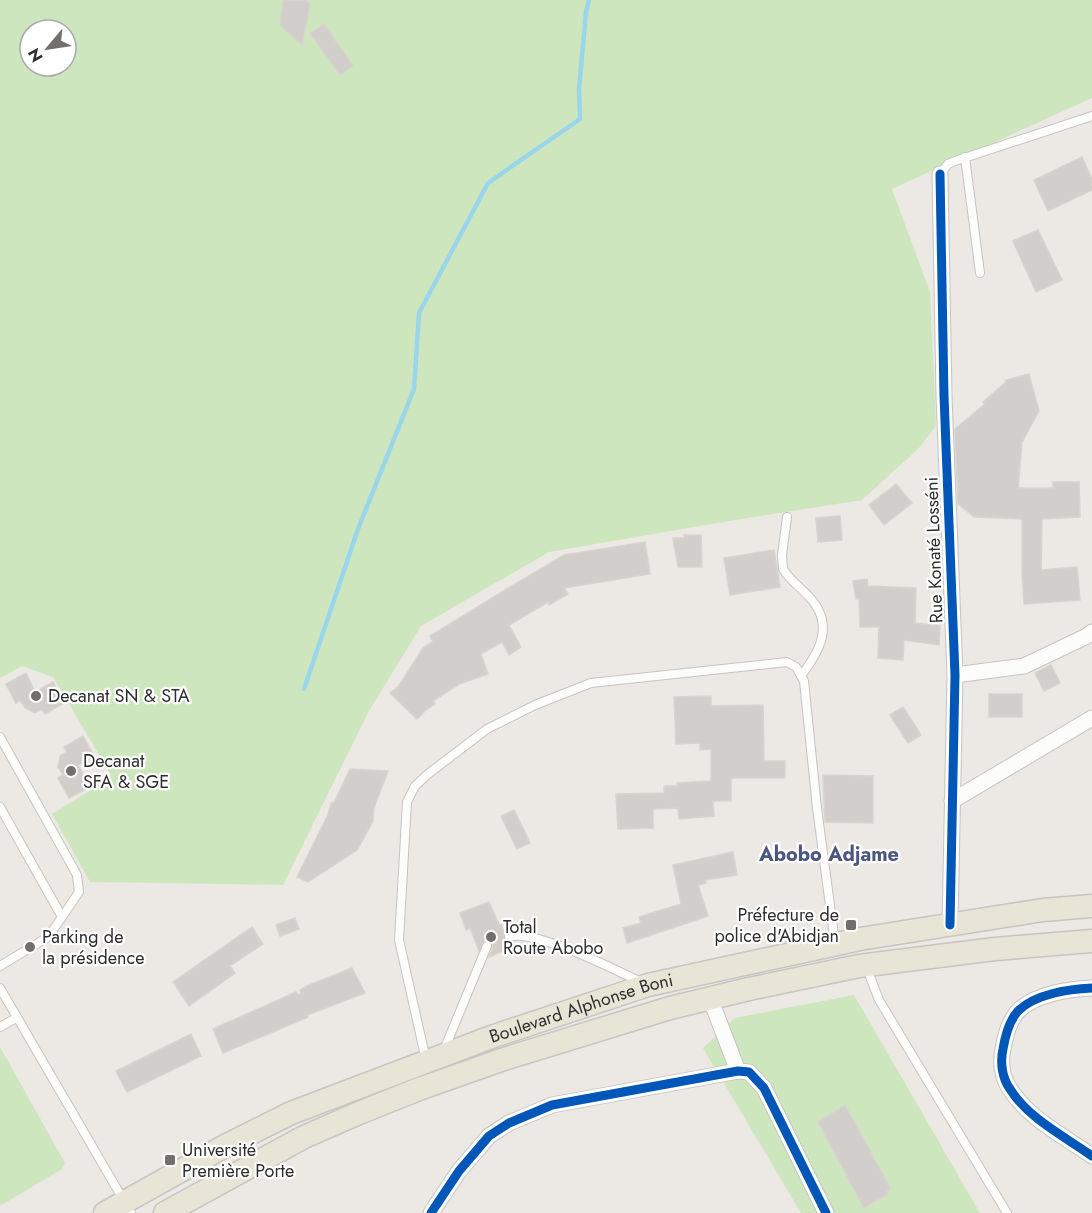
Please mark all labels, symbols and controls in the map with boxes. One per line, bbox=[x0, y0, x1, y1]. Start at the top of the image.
north arrow bbox=[18, 18, 78, 78]
text: N bbox=[22, 44, 48, 66]
street label: Rue Konaté Losséni bbox=[918, 476, 950, 624]
place label: Decanat SN & STA bbox=[48, 683, 190, 709]
marker: Decanat SN & STA bbox=[29, 689, 43, 703]
place label: Decanat SFA & SGE bbox=[83, 748, 169, 795]
marker: Decanat SFA & SGE bbox=[64, 764, 78, 778]
district label: Abobo Adjame bbox=[758, 840, 899, 869]
place label: Préfecture de police d'Abidjan bbox=[714, 902, 839, 949]
place label: Total Route Abobo bbox=[503, 914, 604, 961]
marker: Préfecture de police d'Abidjan bbox=[844, 918, 858, 932]
place label: Parking de la présidence bbox=[42, 924, 144, 971]
marker: Total Route Abobo bbox=[484, 930, 498, 944]
marker: Parking de la présidence bbox=[23, 940, 37, 954]
street label: Boulevard Alphonse Boni bbox=[486, 967, 676, 1050]
place label: Université Première Porte bbox=[182, 1137, 294, 1184]
marker: Université Première Porte bbox=[163, 1153, 177, 1167]

